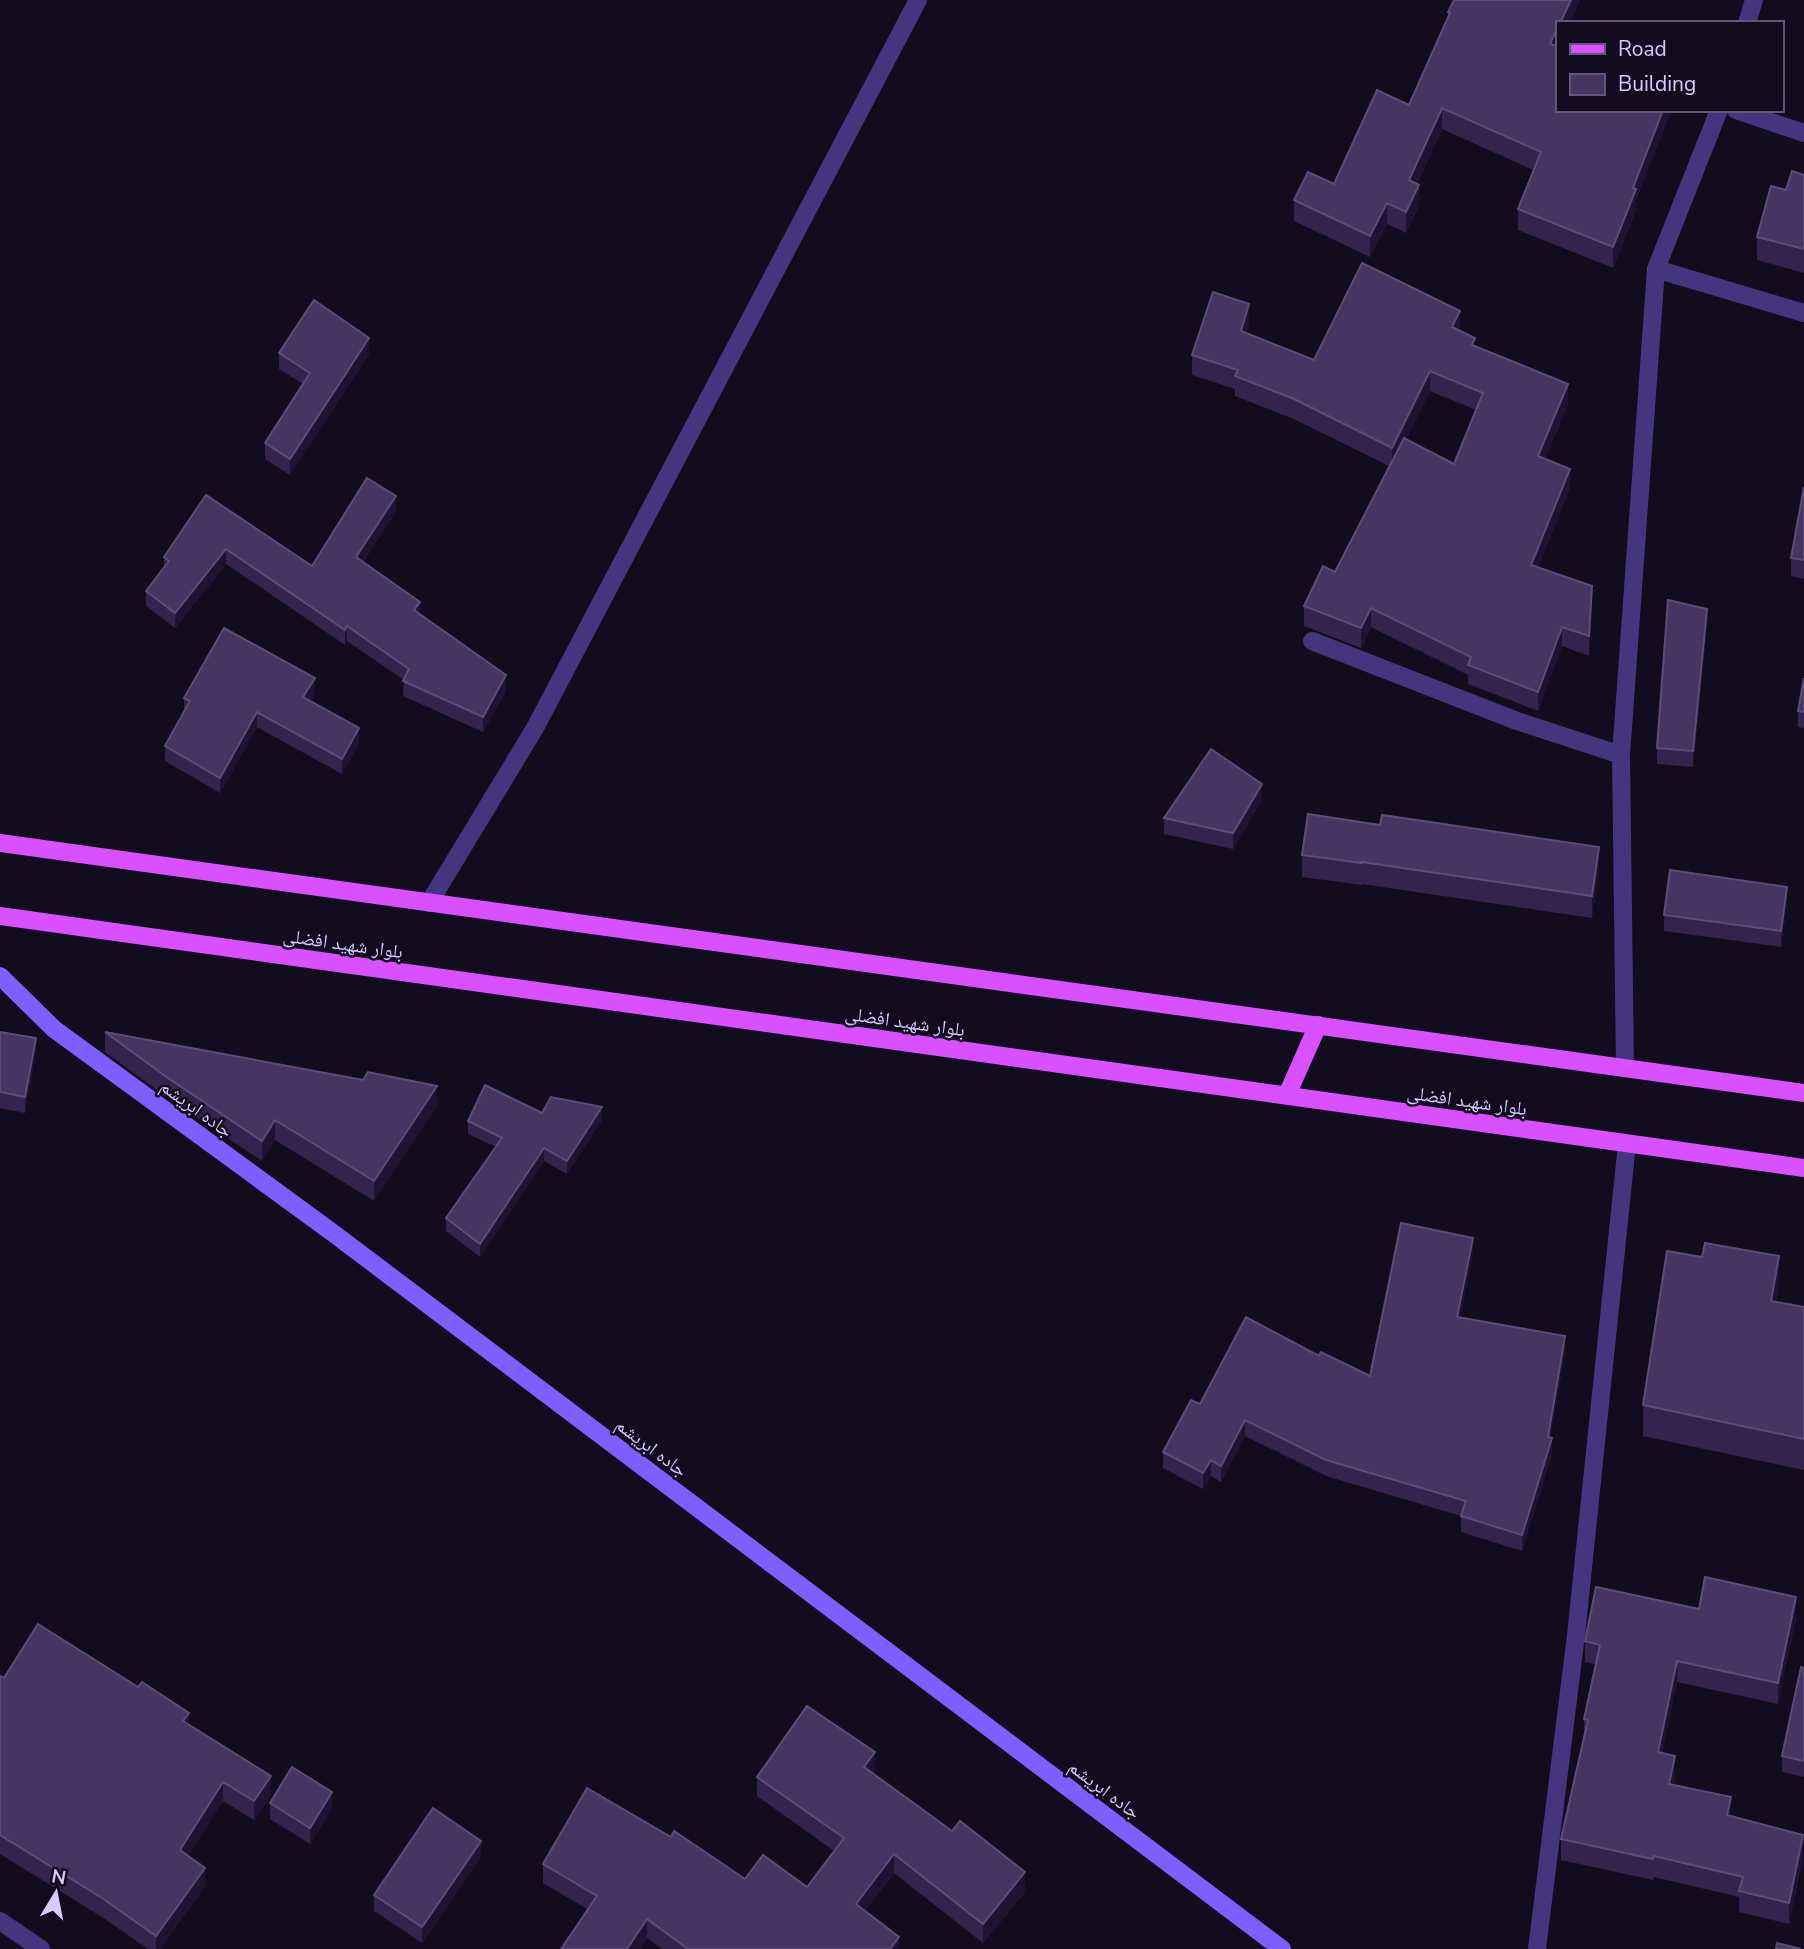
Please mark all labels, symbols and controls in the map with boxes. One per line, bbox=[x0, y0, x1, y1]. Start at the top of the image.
legend bbox=[1556, 21, 1783, 112]
text: Road bbox=[1618, 35, 1667, 63]
text: Building bbox=[1618, 70, 1696, 98]
street label: بلوار شهید افضلی bbox=[281, 923, 405, 965]
street label: بلوار شهید افضلی bbox=[843, 1001, 967, 1043]
street label: جاده ابریشم bbox=[155, 1074, 238, 1144]
street label: بلوار شهید افضلی bbox=[1405, 1080, 1529, 1122]
street label: جاده ابریشم bbox=[610, 1412, 693, 1483]
street label: جاده ابریشم bbox=[1063, 1754, 1146, 1825]
north arrow bbox=[21, 1858, 91, 1928]
text: N bbox=[50, 1863, 68, 1891]

